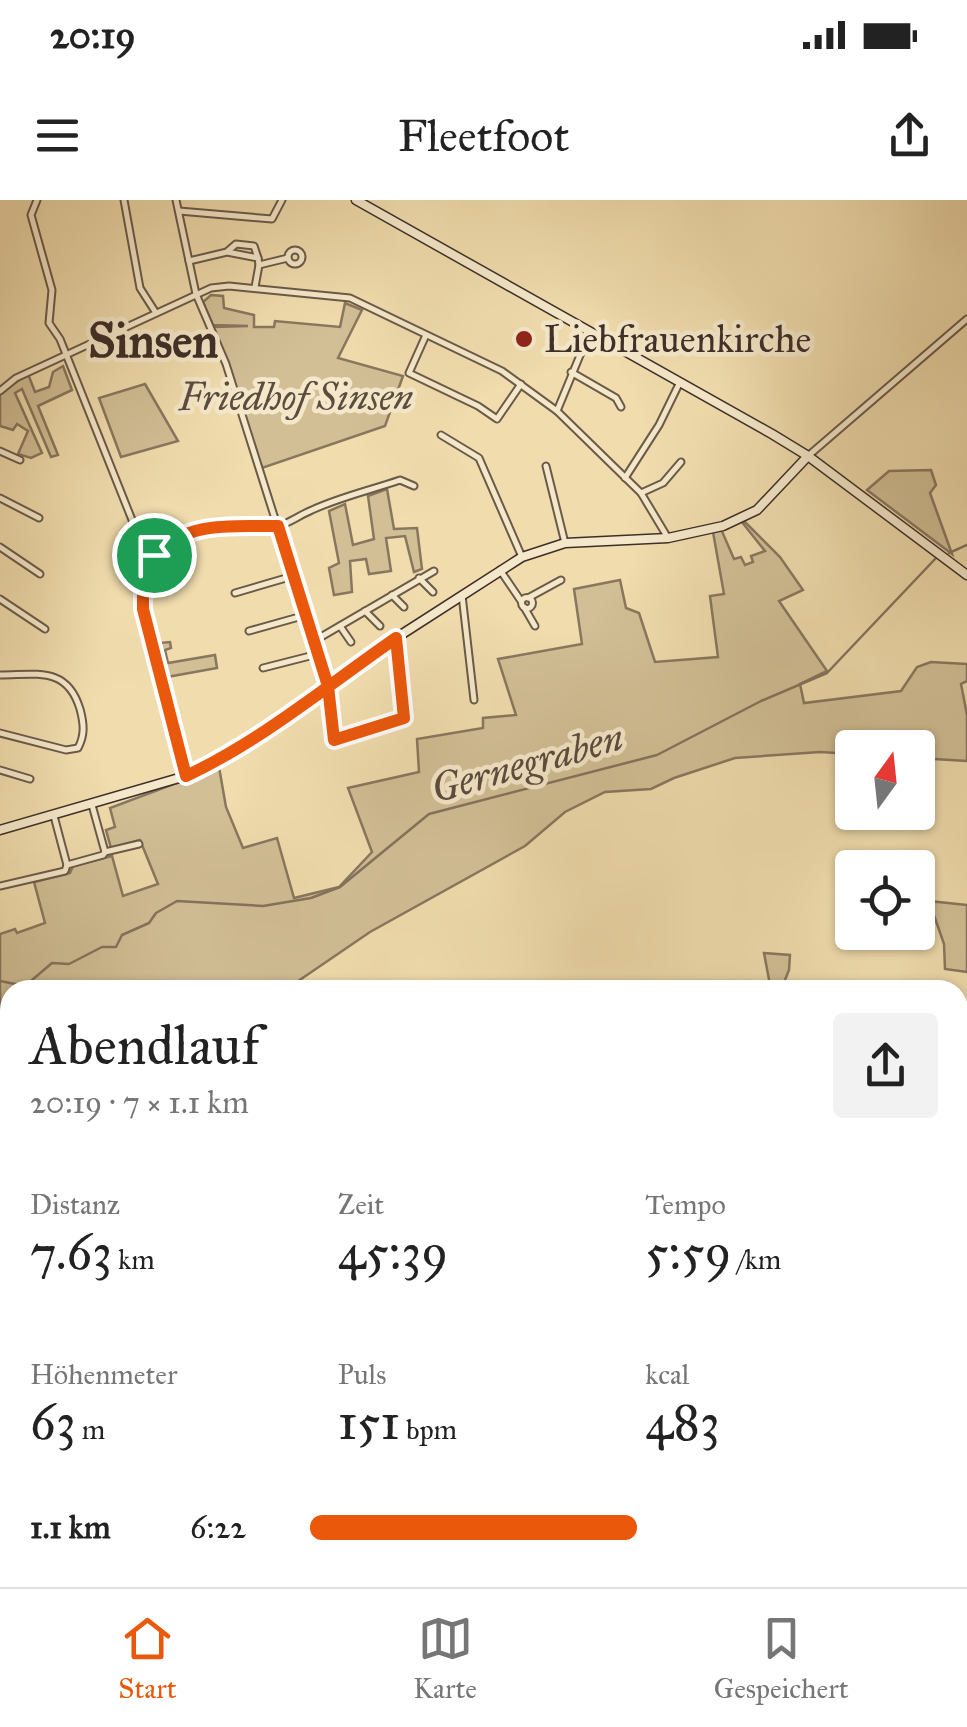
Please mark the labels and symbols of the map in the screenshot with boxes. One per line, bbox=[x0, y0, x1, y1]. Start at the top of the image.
district label: Sinsen bbox=[88, 311, 218, 370]
place label: Liebfrauenkirche bbox=[544, 316, 811, 362]
marker: Liebfrauenkirche bbox=[513, 328, 535, 350]
park label: Friedhof Sinsen bbox=[178, 374, 413, 420]
pin bbox=[112, 513, 197, 598]
water label: Gernegraben bbox=[425, 712, 629, 814]
north arrow bbox=[835, 730, 935, 830]

